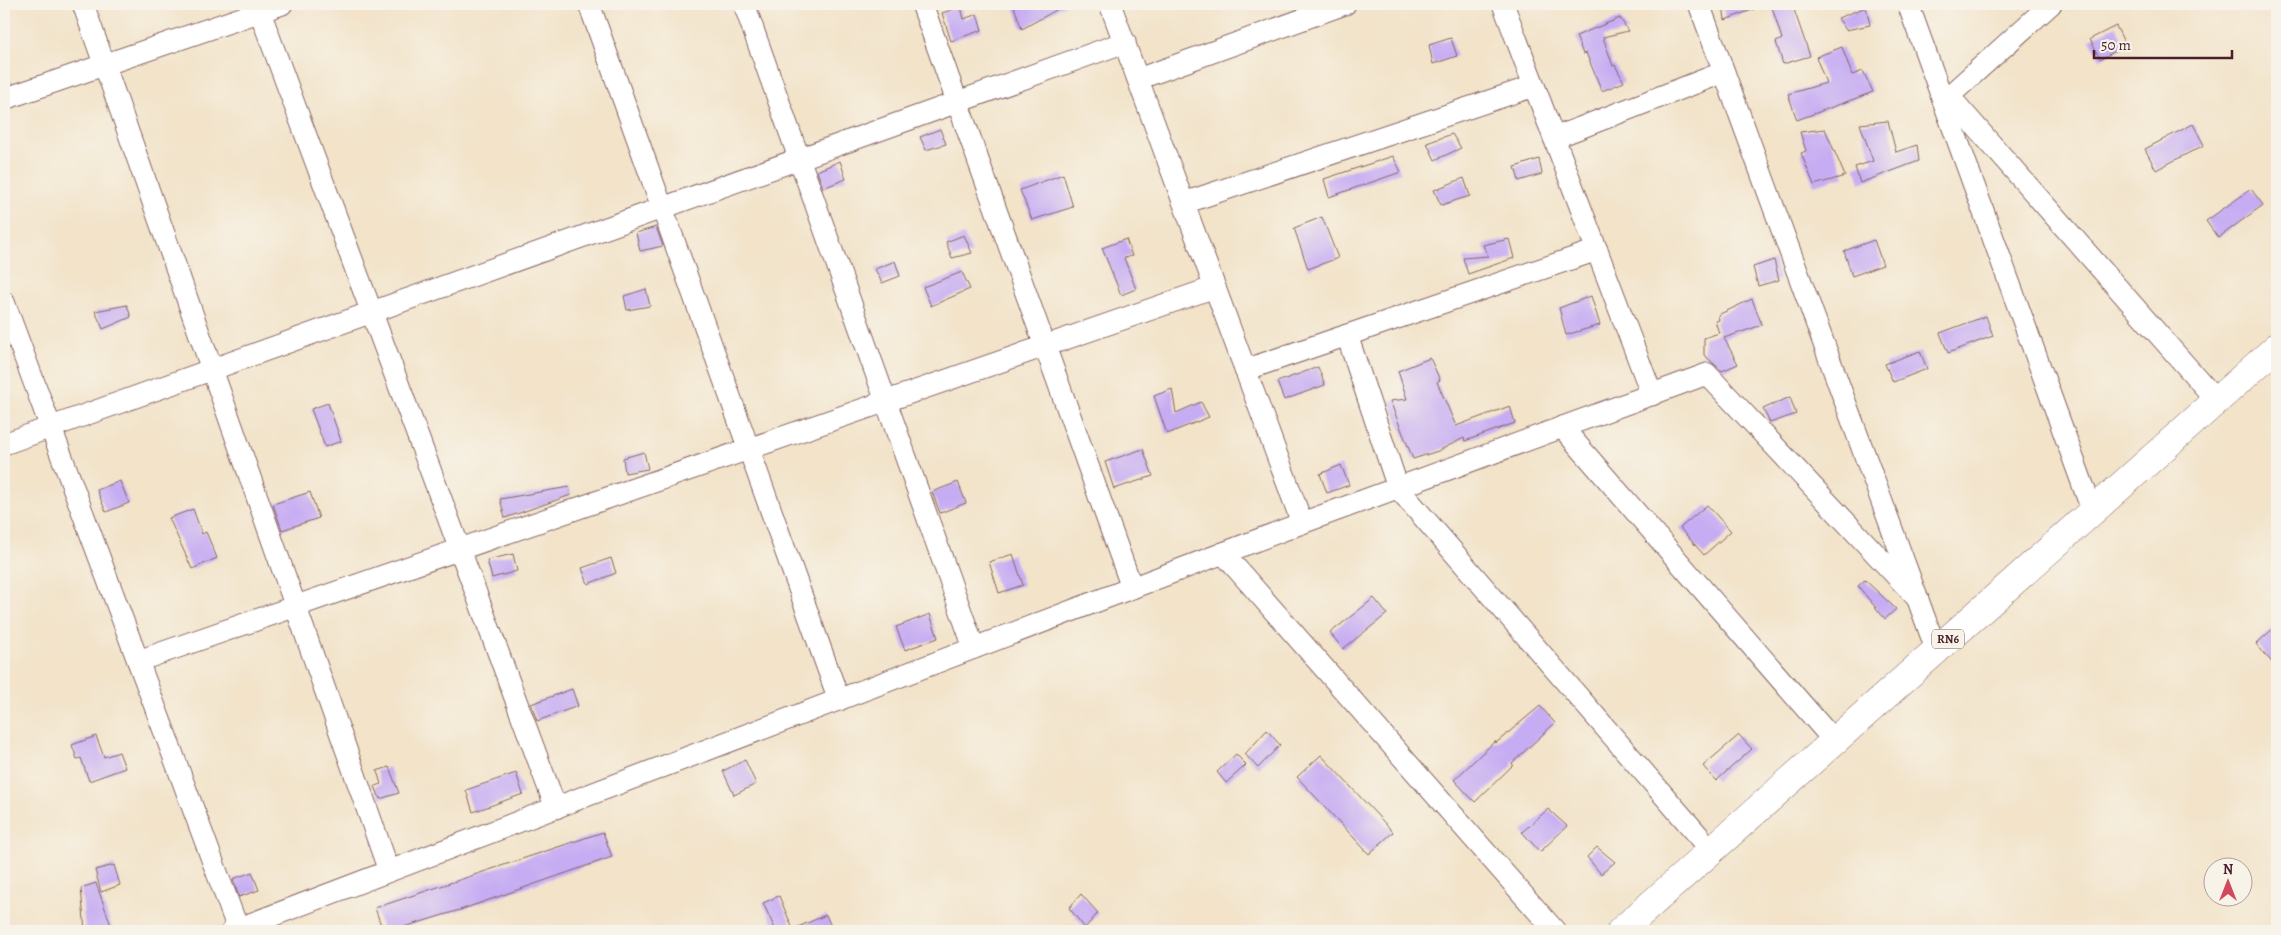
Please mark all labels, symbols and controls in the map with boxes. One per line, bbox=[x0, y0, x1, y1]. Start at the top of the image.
scale bar bbox=[2094, 28, 2231, 60]
text: 50 m bbox=[2101, 35, 2131, 55]
road number: RN6 bbox=[1932, 630, 1964, 648]
north arrow bbox=[2204, 858, 2254, 908]
text: N bbox=[2223, 860, 2233, 879]

